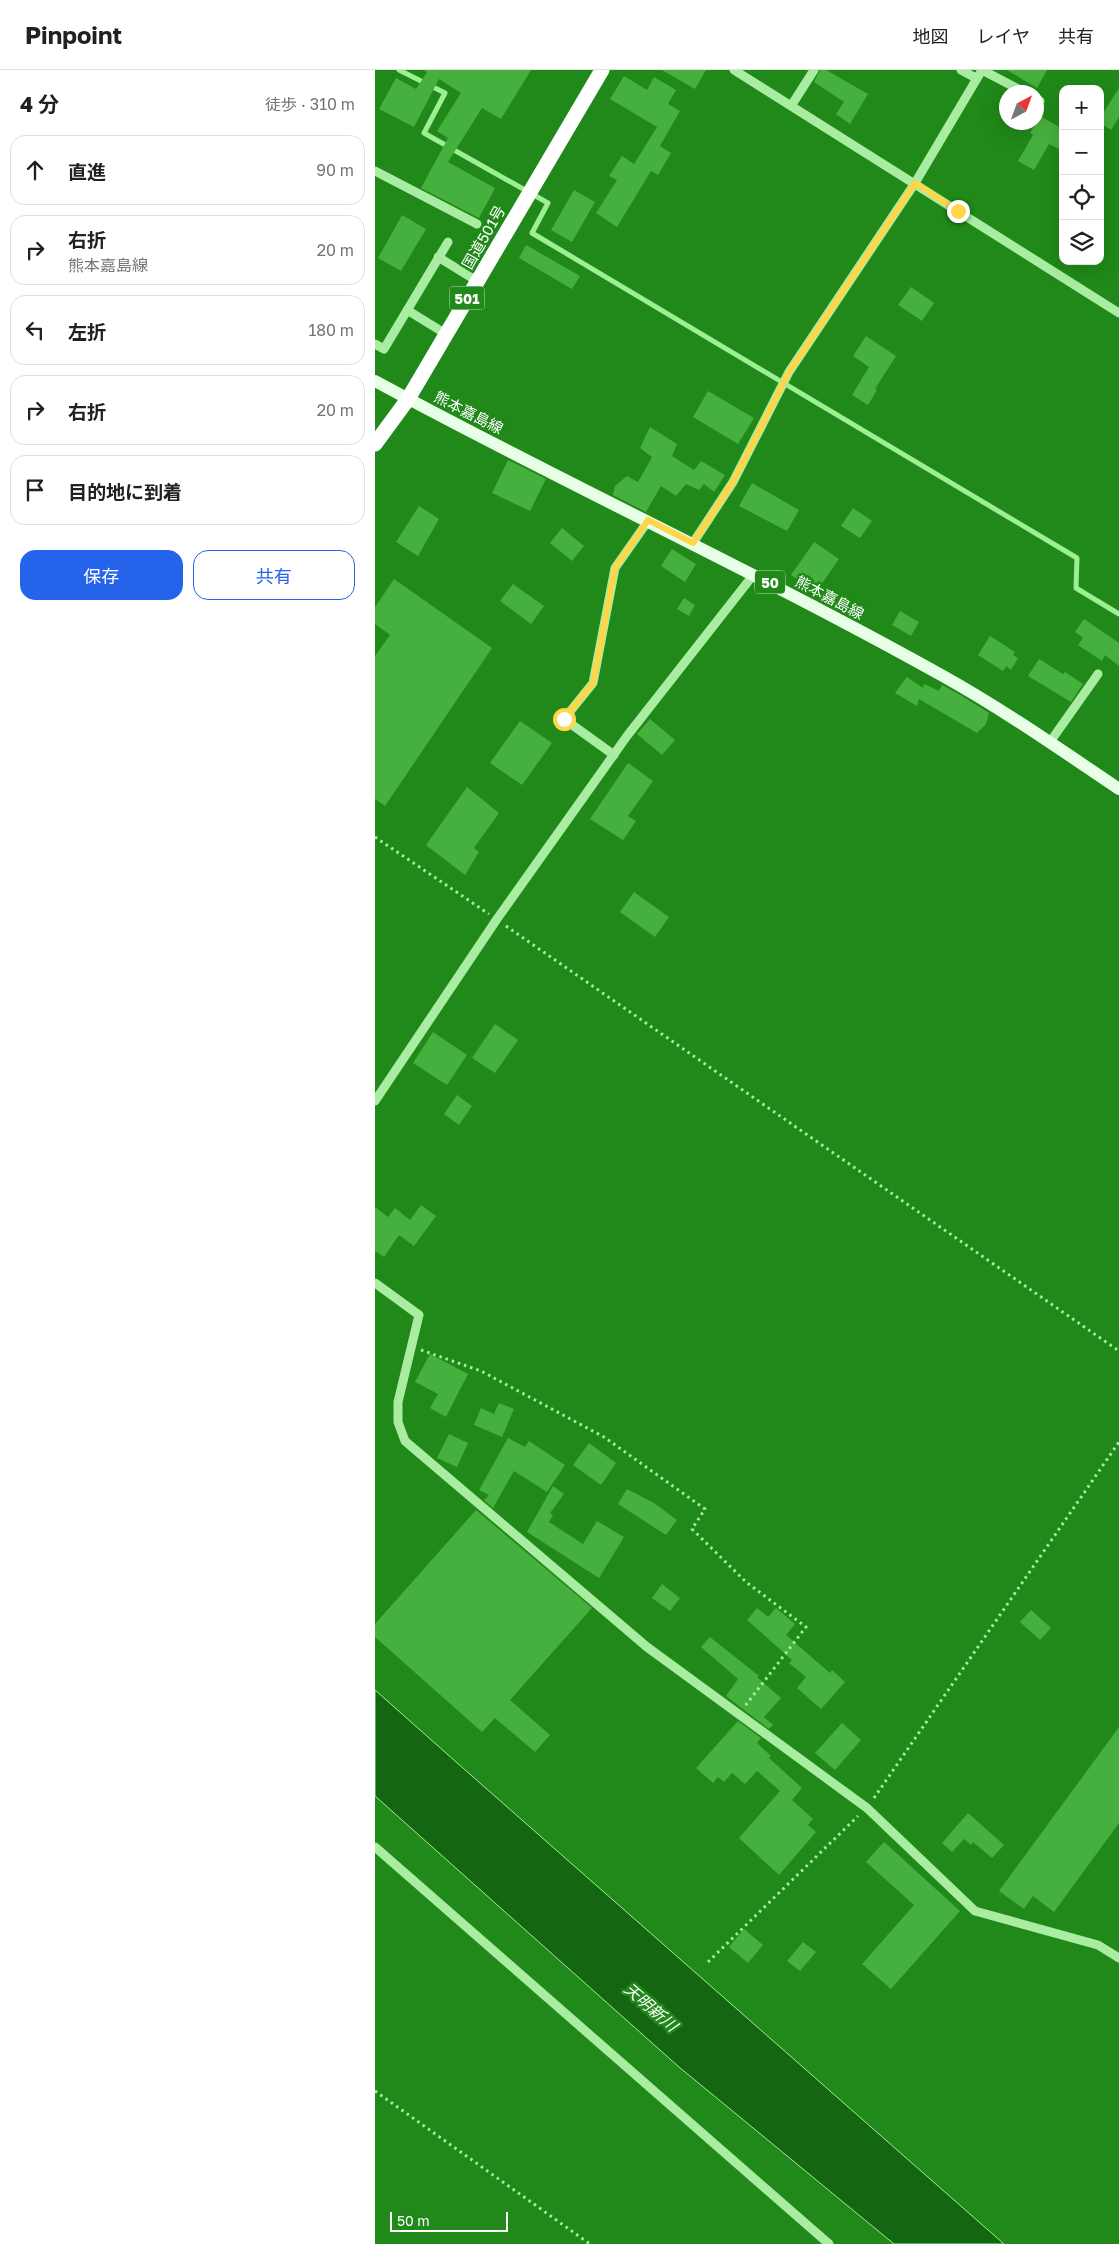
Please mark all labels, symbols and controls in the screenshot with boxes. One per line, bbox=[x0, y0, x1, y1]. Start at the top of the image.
text: Pinpoint bbox=[25, 20, 122, 49]
text: 地図 bbox=[913, 25, 949, 47]
text: レイヤ bbox=[977, 25, 1030, 47]
text: 共有 bbox=[1058, 25, 1094, 47]
north arrow bbox=[999, 85, 1044, 130]
map controls bbox=[1059, 85, 1104, 265]
button: + bbox=[1059, 85, 1104, 130]
text: 4 分 bbox=[20, 91, 59, 117]
text: 徒歩 · 310 m bbox=[265, 94, 355, 114]
button: − bbox=[1059, 130, 1104, 175]
icon: ahead bbox=[21, 156, 49, 184]
text: 直進 bbox=[68, 160, 106, 183]
text: 90 m bbox=[316, 160, 354, 180]
button: locate bbox=[1059, 175, 1104, 220]
route end bbox=[947, 200, 970, 223]
street label: 国道501号 bbox=[458, 202, 508, 272]
button: layers bbox=[1059, 220, 1104, 265]
text: 右折 bbox=[68, 228, 106, 251]
icon: right bbox=[21, 236, 49, 264]
text: 20 m bbox=[317, 240, 354, 260]
text: 熊本嘉島線 bbox=[68, 255, 148, 275]
road number: 501 bbox=[449, 287, 485, 310]
icon: left bbox=[21, 316, 49, 344]
text: 左折 bbox=[68, 320, 106, 343]
text: 180 m bbox=[308, 320, 354, 340]
street label: 熊本嘉島線 bbox=[431, 387, 507, 437]
icon: right bbox=[21, 396, 49, 424]
text: 右折 bbox=[68, 400, 106, 423]
text: 20 m bbox=[317, 400, 354, 420]
icon: arrive bbox=[21, 476, 49, 504]
text: 目的地に到着 bbox=[68, 480, 182, 503]
button: 保存 bbox=[20, 550, 183, 600]
button: 共有 bbox=[193, 550, 355, 600]
road number: 50 bbox=[755, 571, 785, 594]
street label: 熊本嘉島線 bbox=[793, 571, 867, 623]
route start bbox=[553, 708, 576, 731]
water label: 天明新川 bbox=[620, 1978, 683, 2037]
scale bar bbox=[390, 2209, 507, 2232]
text: 50 m bbox=[397, 2212, 430, 2229]

